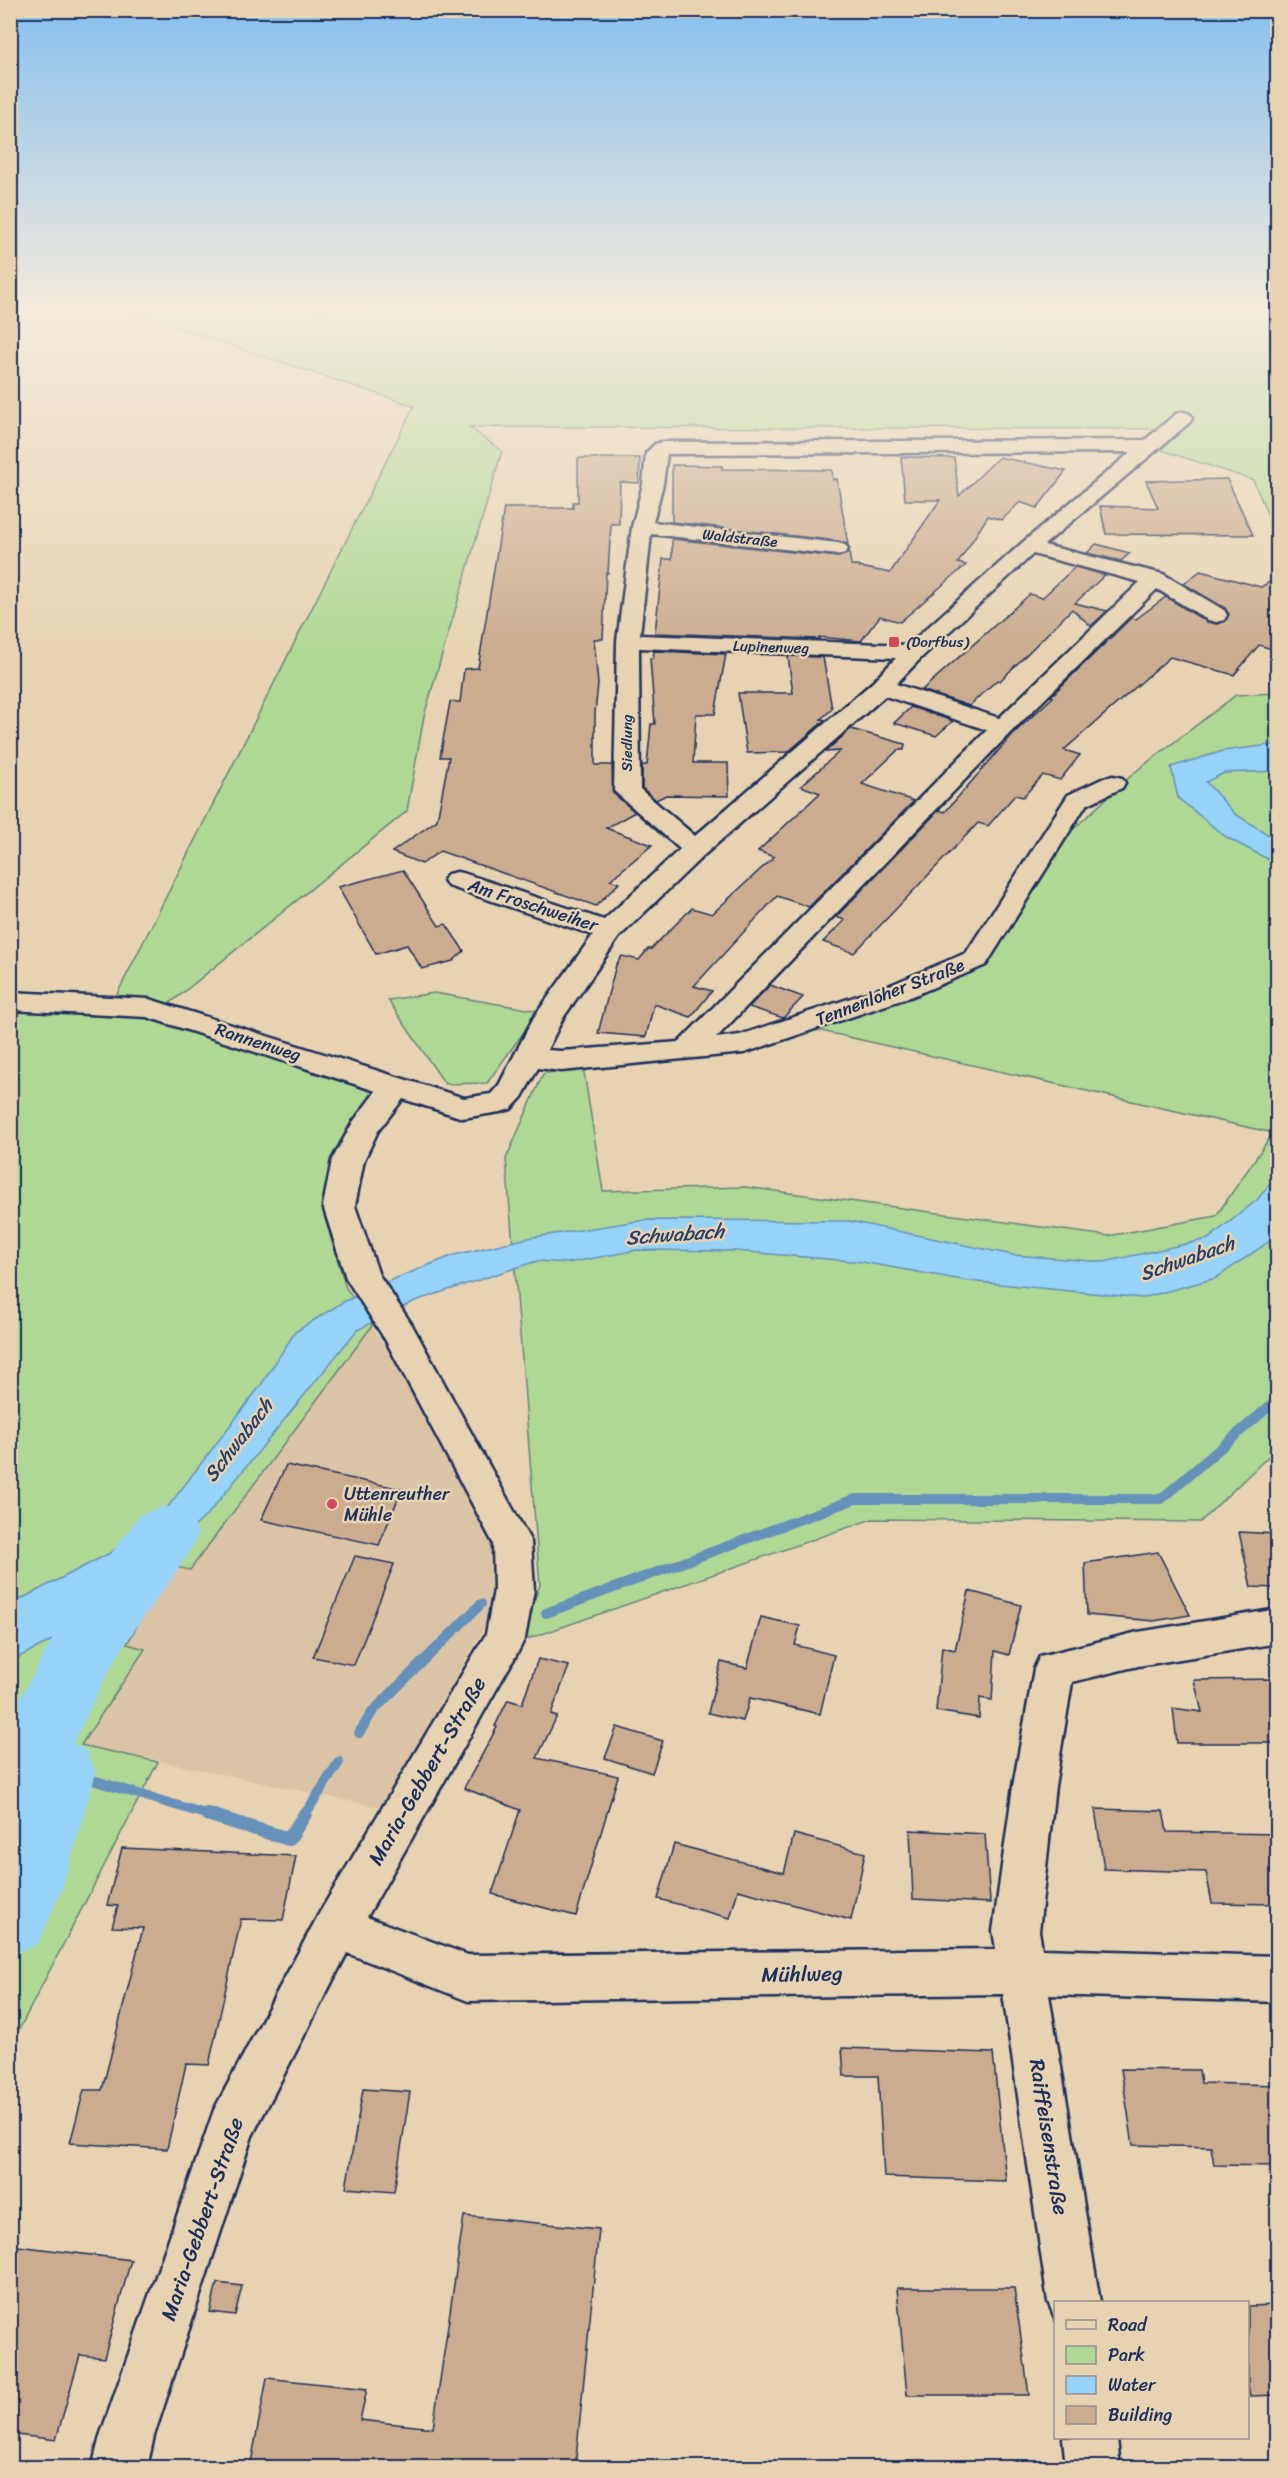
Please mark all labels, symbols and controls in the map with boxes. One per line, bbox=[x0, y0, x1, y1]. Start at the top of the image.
street label: Waldstraße bbox=[701, 521, 779, 555]
place label: (Dorfbus) bbox=[906, 629, 970, 655]
street label: Lupinenweg bbox=[732, 633, 810, 661]
marker: (Dorfbus) bbox=[887, 635, 901, 649]
street label: Siedlung bbox=[614, 714, 640, 772]
street label: Am Froschweiher bbox=[463, 869, 604, 942]
street label: Tennenloher Straße bbox=[811, 949, 970, 1035]
street label: Rannenweg bbox=[211, 1013, 305, 1071]
water label: Schwabach bbox=[625, 1214, 727, 1255]
water label: Schwabach bbox=[1135, 1225, 1241, 1291]
water label: Schwabach bbox=[194, 1390, 283, 1490]
place label: Uttenreuther Mühle bbox=[344, 1478, 451, 1531]
marker: Uttenreuther Mühle bbox=[325, 1497, 339, 1511]
street label: Maria-Gebbert-Straße bbox=[357, 1669, 497, 1873]
street label: Mühlweg bbox=[761, 1954, 843, 1994]
street label: Raiffeisenstraße bbox=[1018, 2056, 1080, 2218]
street label: Maria-Gebbert-Straße bbox=[149, 2112, 255, 2326]
legend bbox=[1054, 2301, 1249, 2439]
text: Road bbox=[1108, 2309, 1148, 2341]
text: Park bbox=[1108, 2339, 1145, 2371]
text: Water bbox=[1108, 2369, 1157, 2401]
text: Building bbox=[1108, 2399, 1172, 2431]

